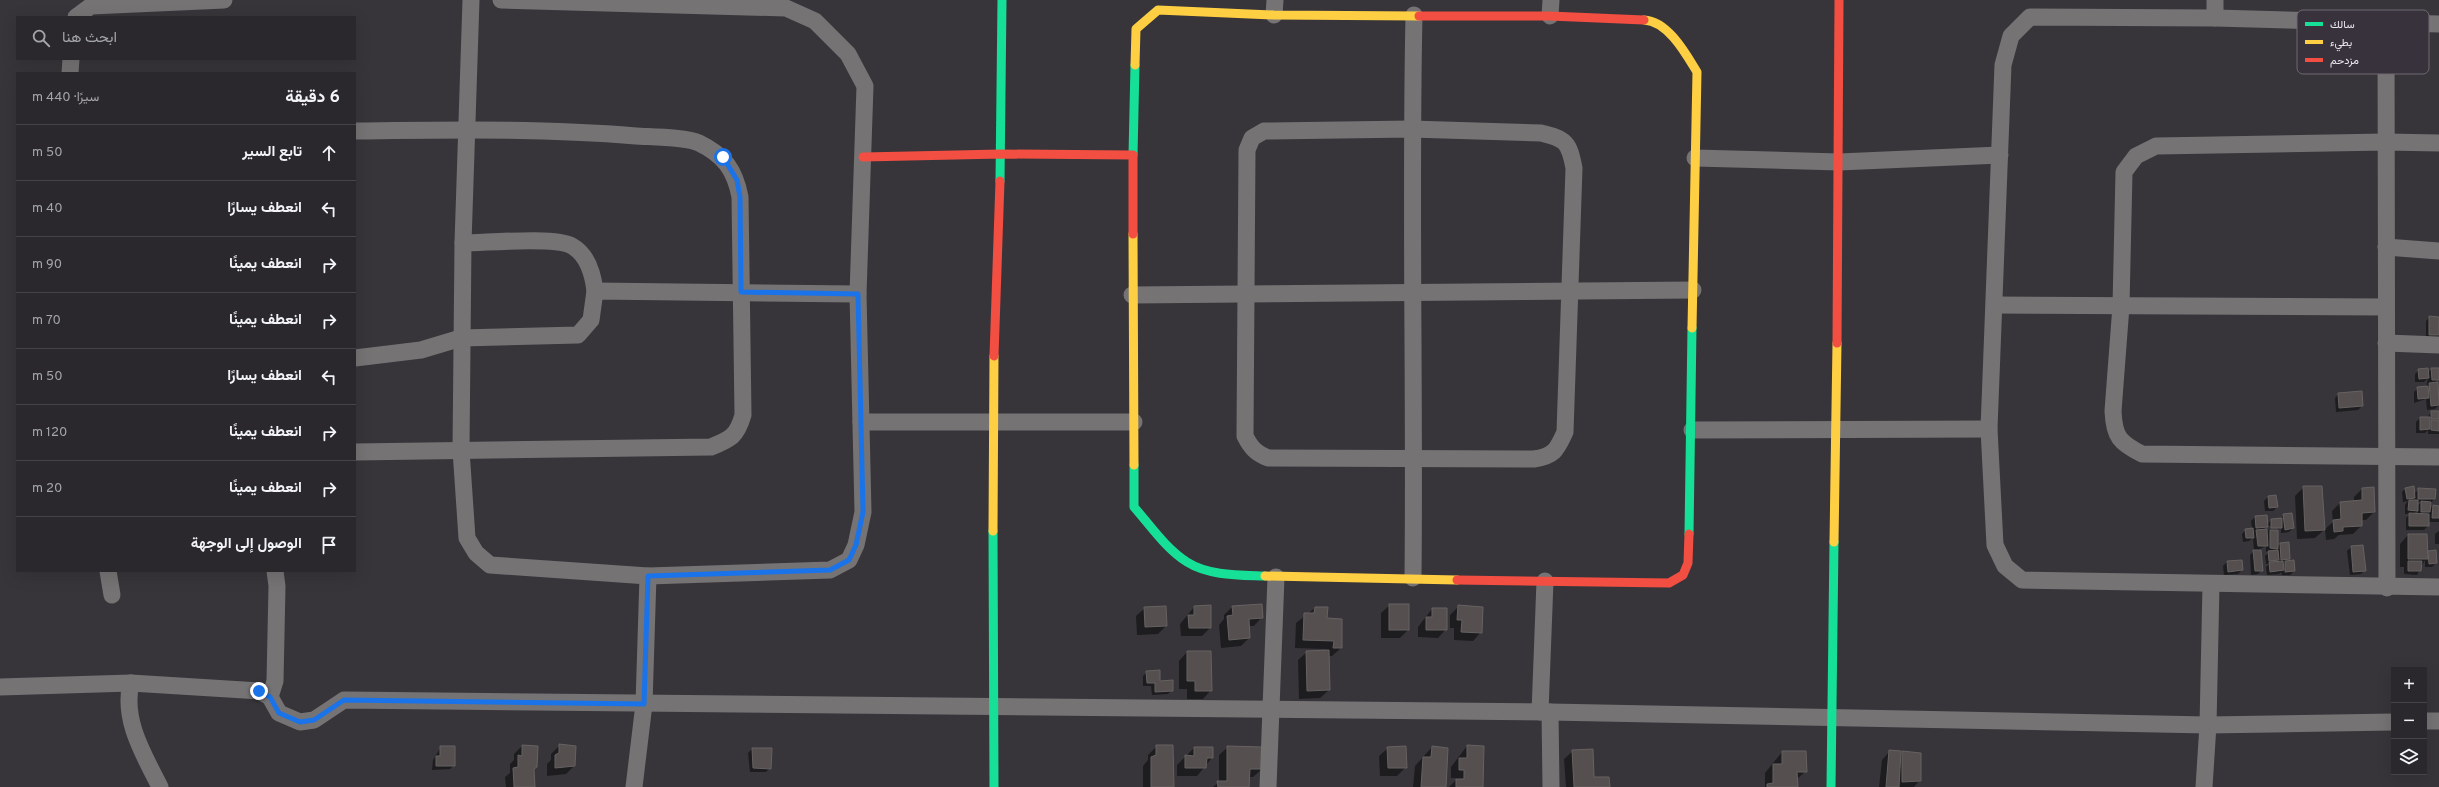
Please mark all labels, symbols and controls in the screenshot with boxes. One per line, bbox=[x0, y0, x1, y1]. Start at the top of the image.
legend bbox=[2297, 10, 2429, 74]
search box bbox=[16, 16, 356, 60]
text: سالك bbox=[2330, 18, 2355, 32]
icon: search bbox=[30, 27, 52, 49]
text: ابحث هنا bbox=[62, 29, 117, 48]
text: بطيء bbox=[2330, 36, 2352, 52]
text: مزدحم bbox=[2330, 54, 2359, 68]
text: 6 دقيقة bbox=[285, 87, 340, 109]
text: سيرًا · 440 m bbox=[32, 90, 99, 106]
icon: ahead bbox=[318, 142, 340, 164]
text: تابع السير bbox=[242, 143, 302, 162]
text: 50 m bbox=[32, 145, 62, 161]
route start bbox=[714, 148, 732, 166]
icon: left bbox=[318, 198, 340, 220]
text: انعطف يسارًا bbox=[227, 199, 302, 218]
text: 40 m bbox=[32, 201, 63, 217]
icon: right bbox=[318, 254, 340, 276]
text: انعطف يمينًا bbox=[229, 255, 302, 274]
text: 90 m bbox=[32, 257, 62, 273]
icon: right bbox=[318, 310, 340, 332]
text: انعطف يمينًا bbox=[229, 311, 302, 330]
text: 70 m bbox=[32, 313, 61, 329]
icon: left bbox=[318, 366, 340, 388]
text: انعطف يسارًا bbox=[227, 367, 302, 386]
text: 50 m bbox=[32, 369, 62, 385]
icon: right bbox=[318, 422, 340, 444]
text: انعطف يمينًا bbox=[229, 423, 302, 442]
text: 120 m bbox=[32, 425, 67, 441]
icon: right bbox=[318, 478, 340, 500]
text: انعطف يمينًا bbox=[229, 479, 302, 498]
text: 20 m bbox=[32, 481, 62, 497]
icon: arrive bbox=[318, 534, 340, 556]
text: الوصول إلى الوجهة bbox=[191, 535, 302, 554]
map controls bbox=[2391, 667, 2427, 775]
button: + bbox=[2391, 667, 2427, 703]
route end bbox=[250, 682, 268, 700]
button: − bbox=[2391, 703, 2427, 739]
button: layers bbox=[2391, 739, 2427, 775]

